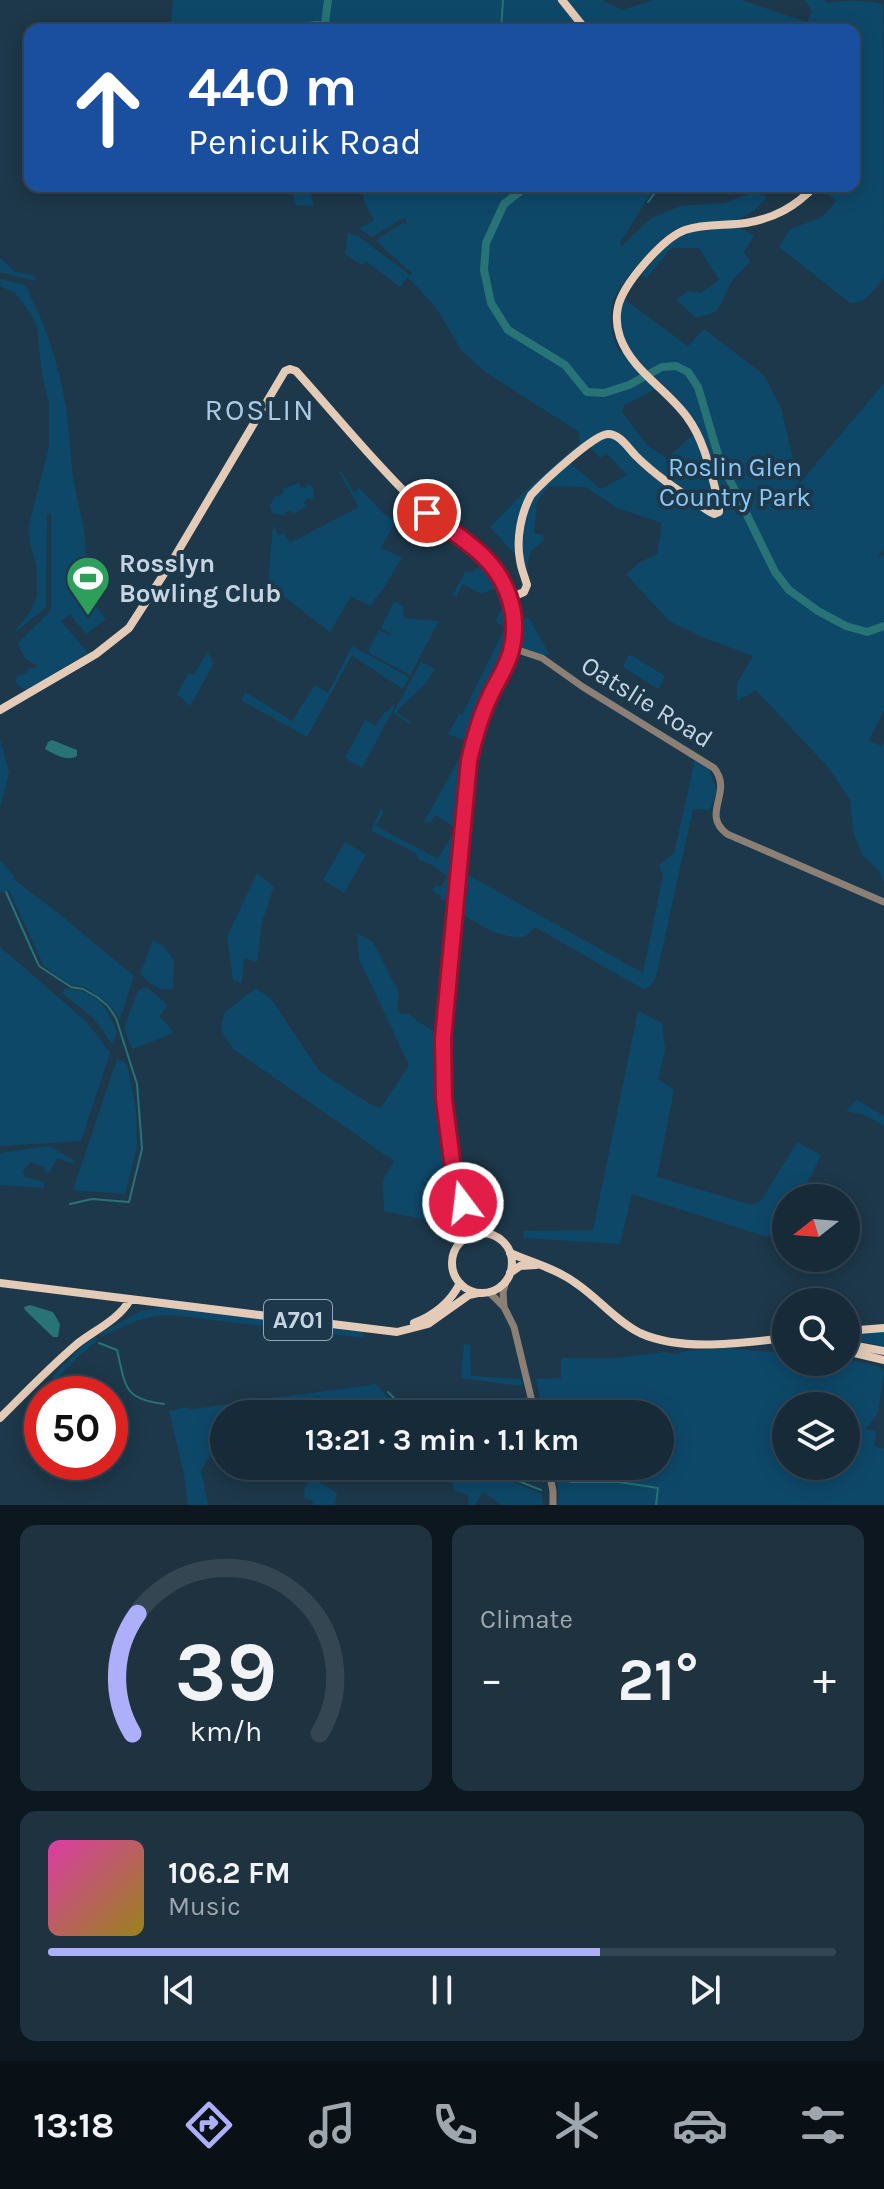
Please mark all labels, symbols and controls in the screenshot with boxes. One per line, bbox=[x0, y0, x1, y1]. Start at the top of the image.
text: 440 m bbox=[188, 54, 357, 119]
icon: ahead bbox=[56, 56, 160, 160]
text: Penicuik Road bbox=[188, 121, 422, 163]
district label: ROSLIN bbox=[205, 392, 315, 428]
park label: Roslin Glen Country Park bbox=[659, 452, 811, 513]
pin bbox=[393, 479, 461, 547]
icon: arrive bbox=[405, 491, 449, 535]
place label: Rosslyn Bowling Club bbox=[119, 548, 281, 609]
sports icon: Rosslyn Bowling Club bbox=[64, 554, 112, 617]
street label: Oatslie Road bbox=[576, 649, 718, 755]
position arrow bbox=[421, 1161, 505, 1245]
north arrow bbox=[772, 1184, 860, 1272]
map controls bbox=[772, 1184, 860, 1480]
button: search bbox=[772, 1288, 860, 1376]
road number: A701 bbox=[264, 1300, 332, 1340]
speed limit sign: 50 bbox=[24, 1376, 128, 1480]
button: layers bbox=[772, 1392, 860, 1480]
text: 13:21 · 3 min · 1.1 km bbox=[305, 1422, 579, 1458]
text: Climate bbox=[480, 1604, 573, 1635]
text: 39 bbox=[175, 1624, 277, 1721]
text: 21° bbox=[618, 1645, 699, 1715]
text: − bbox=[480, 1654, 503, 1705]
text: + bbox=[813, 1654, 836, 1705]
text: km/h bbox=[190, 1715, 262, 1748]
text: 106.2 FM bbox=[168, 1855, 291, 1891]
text: Music bbox=[168, 1891, 241, 1922]
icon: previous bbox=[157, 1968, 201, 2012]
icon: pause bbox=[420, 1968, 464, 2012]
icon: next bbox=[683, 1968, 727, 2012]
icon: directions bbox=[181, 2097, 237, 2153]
icon: music bbox=[304, 2097, 360, 2153]
icon: phone bbox=[427, 2097, 483, 2153]
icon: climate bbox=[549, 2097, 605, 2153]
icon: car bbox=[672, 2097, 728, 2153]
icon: filters bbox=[795, 2097, 851, 2153]
text: 13:18 bbox=[33, 2104, 114, 2146]

